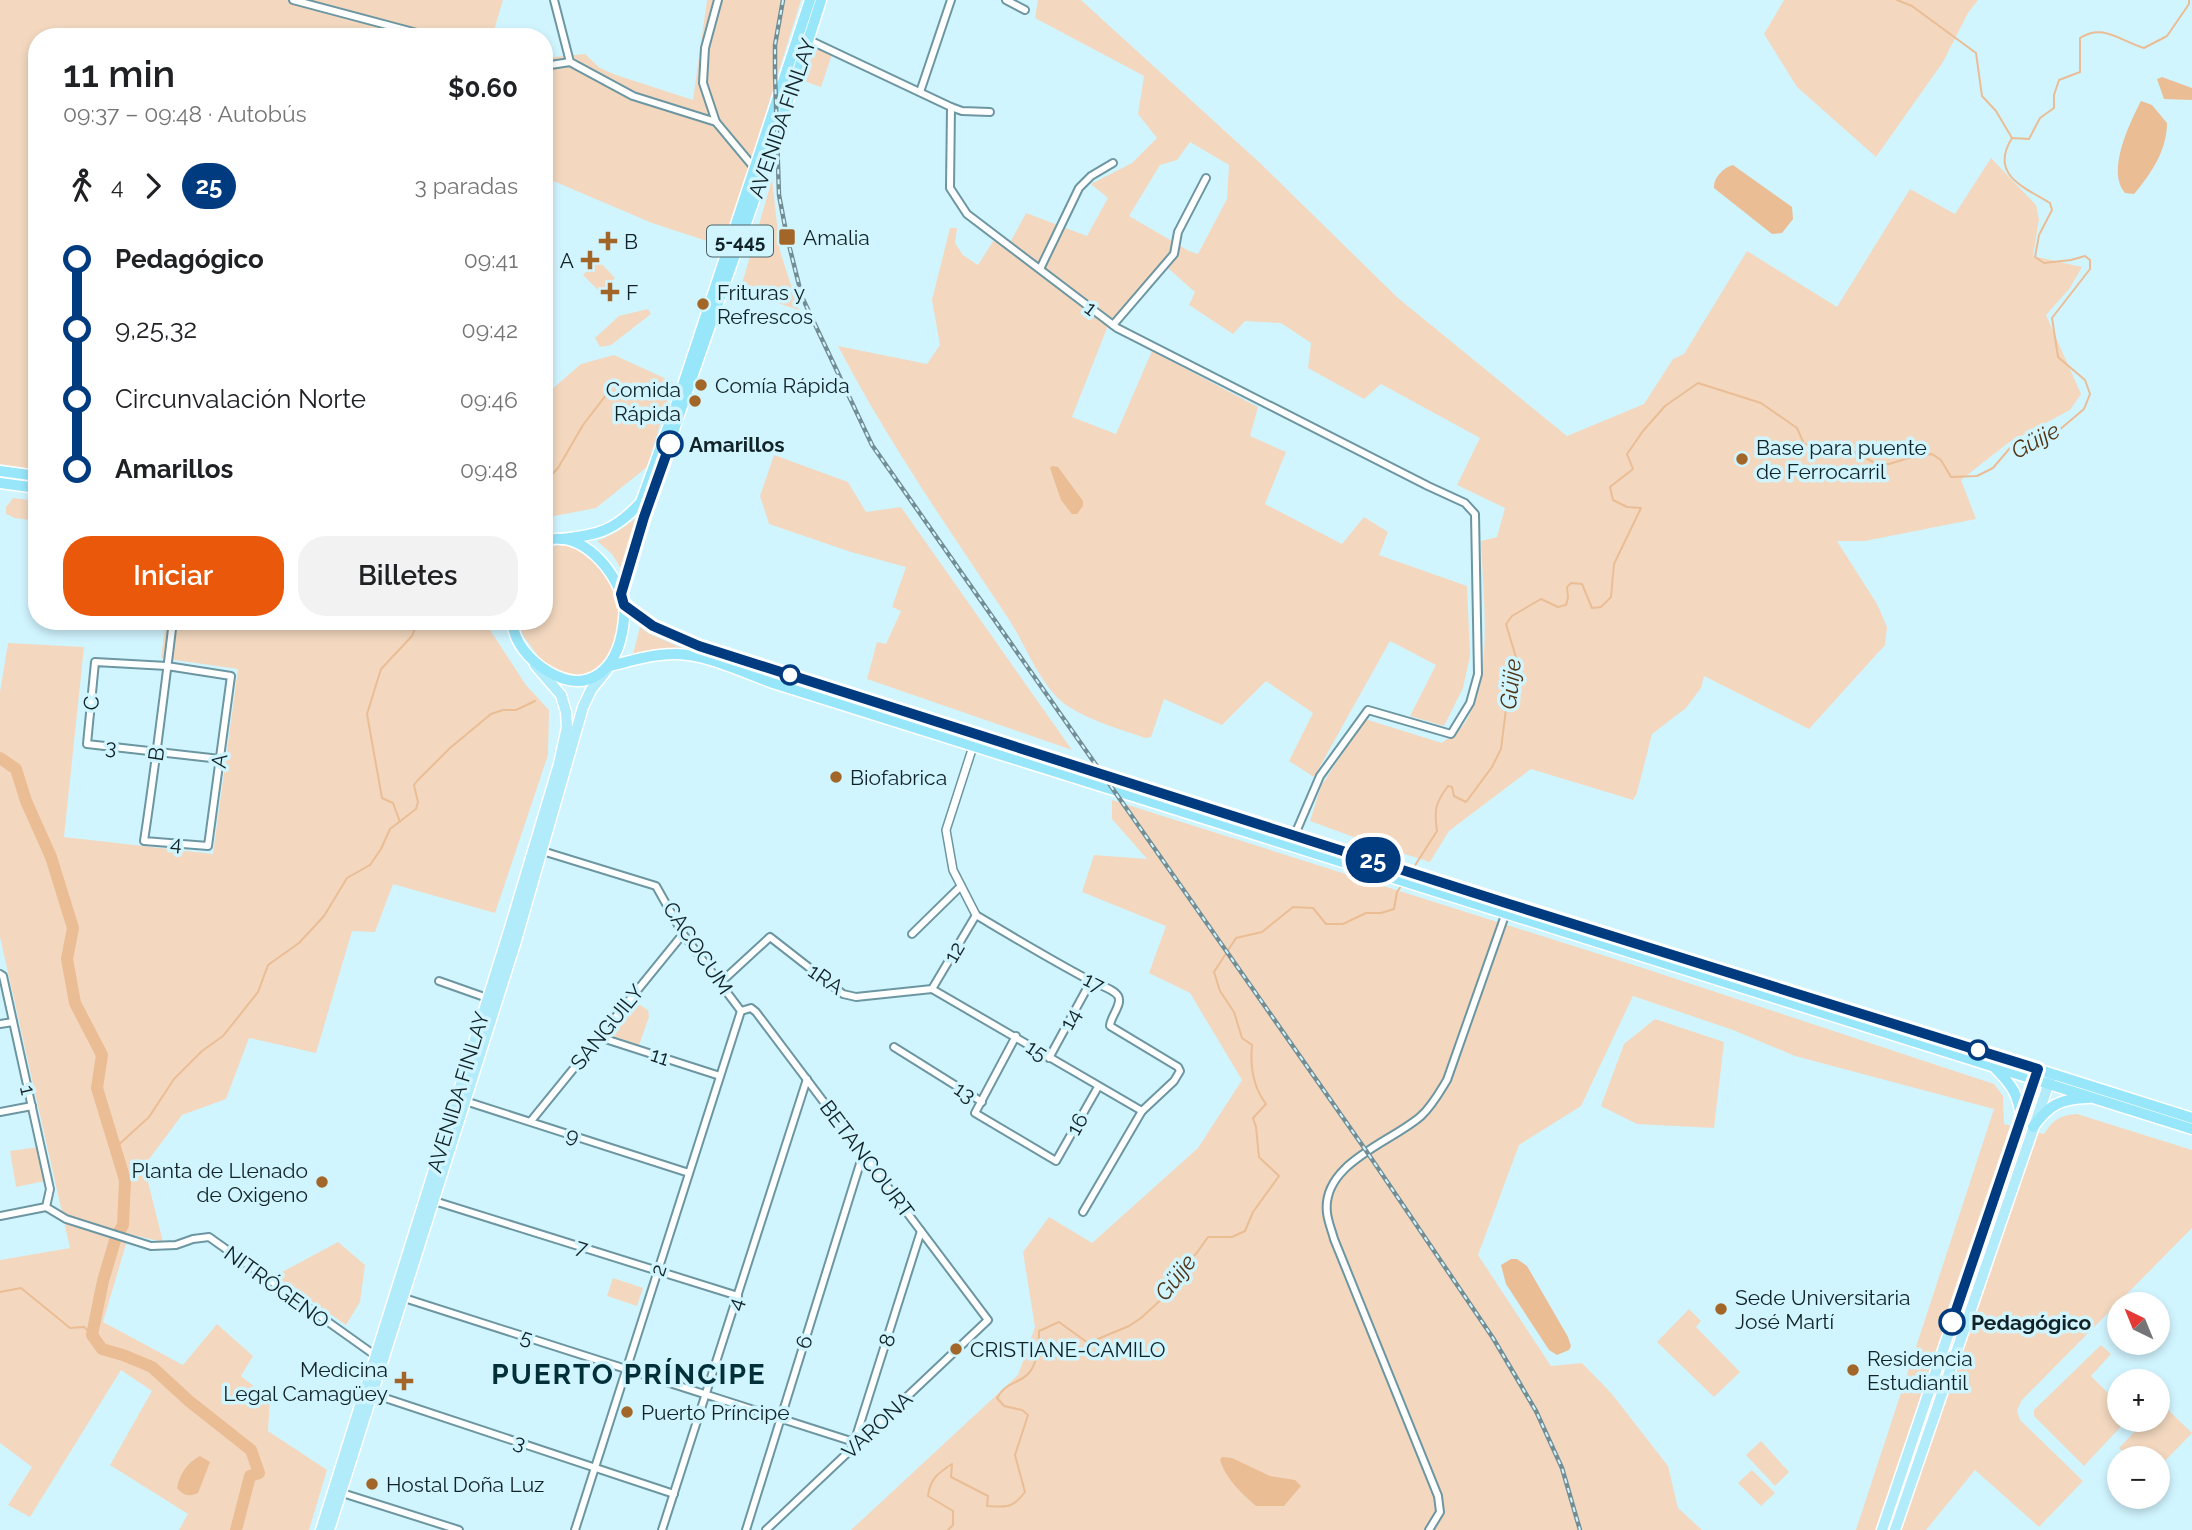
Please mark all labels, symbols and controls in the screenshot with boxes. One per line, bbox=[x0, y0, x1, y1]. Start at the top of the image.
street label: AVENIDA FINLAY bbox=[743, 35, 821, 201]
text: 11 min bbox=[63, 51, 175, 96]
text: $0.60 bbox=[448, 73, 518, 103]
text: 09:37 – 09:48 · Autobús bbox=[63, 100, 307, 127]
icon: walk bbox=[63, 167, 101, 205]
icon: forward bbox=[134, 167, 172, 205]
text: 25 bbox=[196, 171, 222, 200]
text: 4 bbox=[111, 172, 124, 199]
text: 3 paradas bbox=[415, 172, 518, 199]
place label: Amalia bbox=[803, 225, 870, 250]
road number: 5-445 bbox=[707, 226, 773, 256]
marker: Amalia bbox=[777, 227, 797, 247]
place label: B bbox=[624, 229, 638, 254]
marker: B bbox=[598, 231, 618, 251]
text: Pedagógico bbox=[115, 244, 264, 274]
text: 09:41 bbox=[464, 246, 518, 273]
place label: A bbox=[560, 248, 574, 273]
marker: A bbox=[580, 250, 600, 270]
place label: F bbox=[626, 280, 638, 305]
place label: Frituras y Refrescos bbox=[717, 280, 813, 329]
marker: F bbox=[600, 282, 620, 302]
street label: 1 bbox=[1080, 295, 1102, 321]
marker: Frituras y Refrescos bbox=[695, 296, 711, 312]
text: 9,25,32 bbox=[115, 314, 197, 344]
text: 09:42 bbox=[462, 316, 518, 343]
place label: Comía Rápida bbox=[715, 373, 850, 398]
place label: Comida Rápida bbox=[606, 377, 681, 426]
marker: Comía Rápida bbox=[693, 377, 709, 393]
text: Circunvalación Norte bbox=[115, 384, 366, 414]
text: 09:46 bbox=[460, 386, 518, 413]
marker: Comida Rápida bbox=[687, 393, 703, 409]
water label: Güije bbox=[2006, 416, 2064, 464]
marker: Amarillos bbox=[657, 431, 683, 457]
place label: Amarillos bbox=[689, 432, 785, 457]
place label: Base para puente de Ferrocarril bbox=[1756, 435, 1927, 484]
marker: Base para puente de Ferrocarril bbox=[1734, 451, 1750, 467]
text: Amarillos bbox=[115, 454, 233, 484]
text: 09:48 bbox=[460, 456, 518, 483]
button: Iniciar bbox=[63, 536, 284, 616]
button: Billetes bbox=[298, 536, 518, 616]
water label: Güije bbox=[1494, 657, 1526, 711]
unlabelled marker bbox=[780, 665, 800, 685]
street label: C bbox=[78, 695, 104, 711]
street label: 3 bbox=[104, 734, 118, 760]
street label: B bbox=[143, 745, 169, 763]
street label: A bbox=[206, 752, 232, 770]
place label: Biofabrica bbox=[850, 765, 947, 790]
marker: Biofabrica bbox=[828, 769, 844, 785]
street label: 4 bbox=[169, 830, 183, 856]
line badge: 25 bbox=[1342, 837, 1404, 883]
text: 25 bbox=[1360, 845, 1386, 874]
street label: CACOCUM bbox=[658, 897, 738, 999]
street label: 12 bbox=[938, 937, 970, 967]
street label: 1RA bbox=[804, 958, 848, 1000]
street label: 17 bbox=[1079, 966, 1109, 998]
street label: SANGUILY bbox=[565, 979, 649, 1075]
street label: 14 bbox=[1054, 1004, 1086, 1034]
street label: AVENIDA FINLAY bbox=[422, 1008, 494, 1176]
street label: 15 bbox=[1022, 1034, 1052, 1066]
unlabelled marker bbox=[1968, 1040, 1988, 1060]
street label: 11 bbox=[648, 1041, 672, 1071]
street label: 13 bbox=[950, 1076, 980, 1108]
street label: 1 bbox=[15, 1083, 41, 1097]
street label: BETANCOURT bbox=[815, 1095, 919, 1223]
street label: 16 bbox=[1061, 1108, 1093, 1140]
street label: 9 bbox=[563, 1121, 583, 1149]
place label: Planta de Llenado de Oxigeno bbox=[132, 1158, 308, 1207]
marker: Planta de Llenado de Oxigeno bbox=[314, 1174, 330, 1190]
street label: 7 bbox=[573, 1233, 592, 1261]
street label: NITRÓGENO bbox=[220, 1241, 334, 1333]
water label: Güije bbox=[1149, 1249, 1201, 1305]
street label: 2 bbox=[644, 1261, 672, 1279]
place label: Sede Universitaria José Martí bbox=[1735, 1285, 1910, 1334]
north arrow bbox=[2107, 1292, 2170, 1354]
map controls bbox=[2107, 1292, 2170, 1509]
street label: 4 bbox=[721, 1295, 749, 1313]
marker: Sede Universitaria José Martí bbox=[1713, 1301, 1729, 1317]
marker: Pedagógico bbox=[1939, 1309, 1965, 1335]
place label: Pedagógico bbox=[1971, 1310, 2091, 1335]
street label: 5 bbox=[518, 1323, 536, 1351]
street label: 8 bbox=[873, 1330, 901, 1350]
street label: 6 bbox=[790, 1332, 818, 1352]
place label: CRISTIANE-CAMILO bbox=[970, 1337, 1165, 1362]
marker: CRISTIANE-CAMILO bbox=[948, 1341, 964, 1357]
place label: Residencia Estudiantil bbox=[1867, 1346, 1973, 1395]
place label: Medicina Legal Camagüey bbox=[223, 1357, 388, 1406]
district label: PUERTO PRÍNCIPE bbox=[491, 1358, 767, 1391]
marker: Residencia Estudiantil bbox=[1845, 1362, 1861, 1378]
button: + bbox=[2107, 1369, 2170, 1432]
marker: Medicina Legal Camagüey bbox=[394, 1371, 414, 1391]
street label: VARONA bbox=[837, 1386, 917, 1464]
place label: Puerto Príncipe bbox=[641, 1400, 790, 1425]
marker: Puerto Príncipe bbox=[619, 1404, 635, 1420]
street label: 3 bbox=[511, 1428, 529, 1456]
button: − bbox=[2107, 1446, 2170, 1509]
place label: Hostal Doña Luz bbox=[386, 1472, 544, 1497]
marker: Hostal Doña Luz bbox=[364, 1476, 380, 1492]

